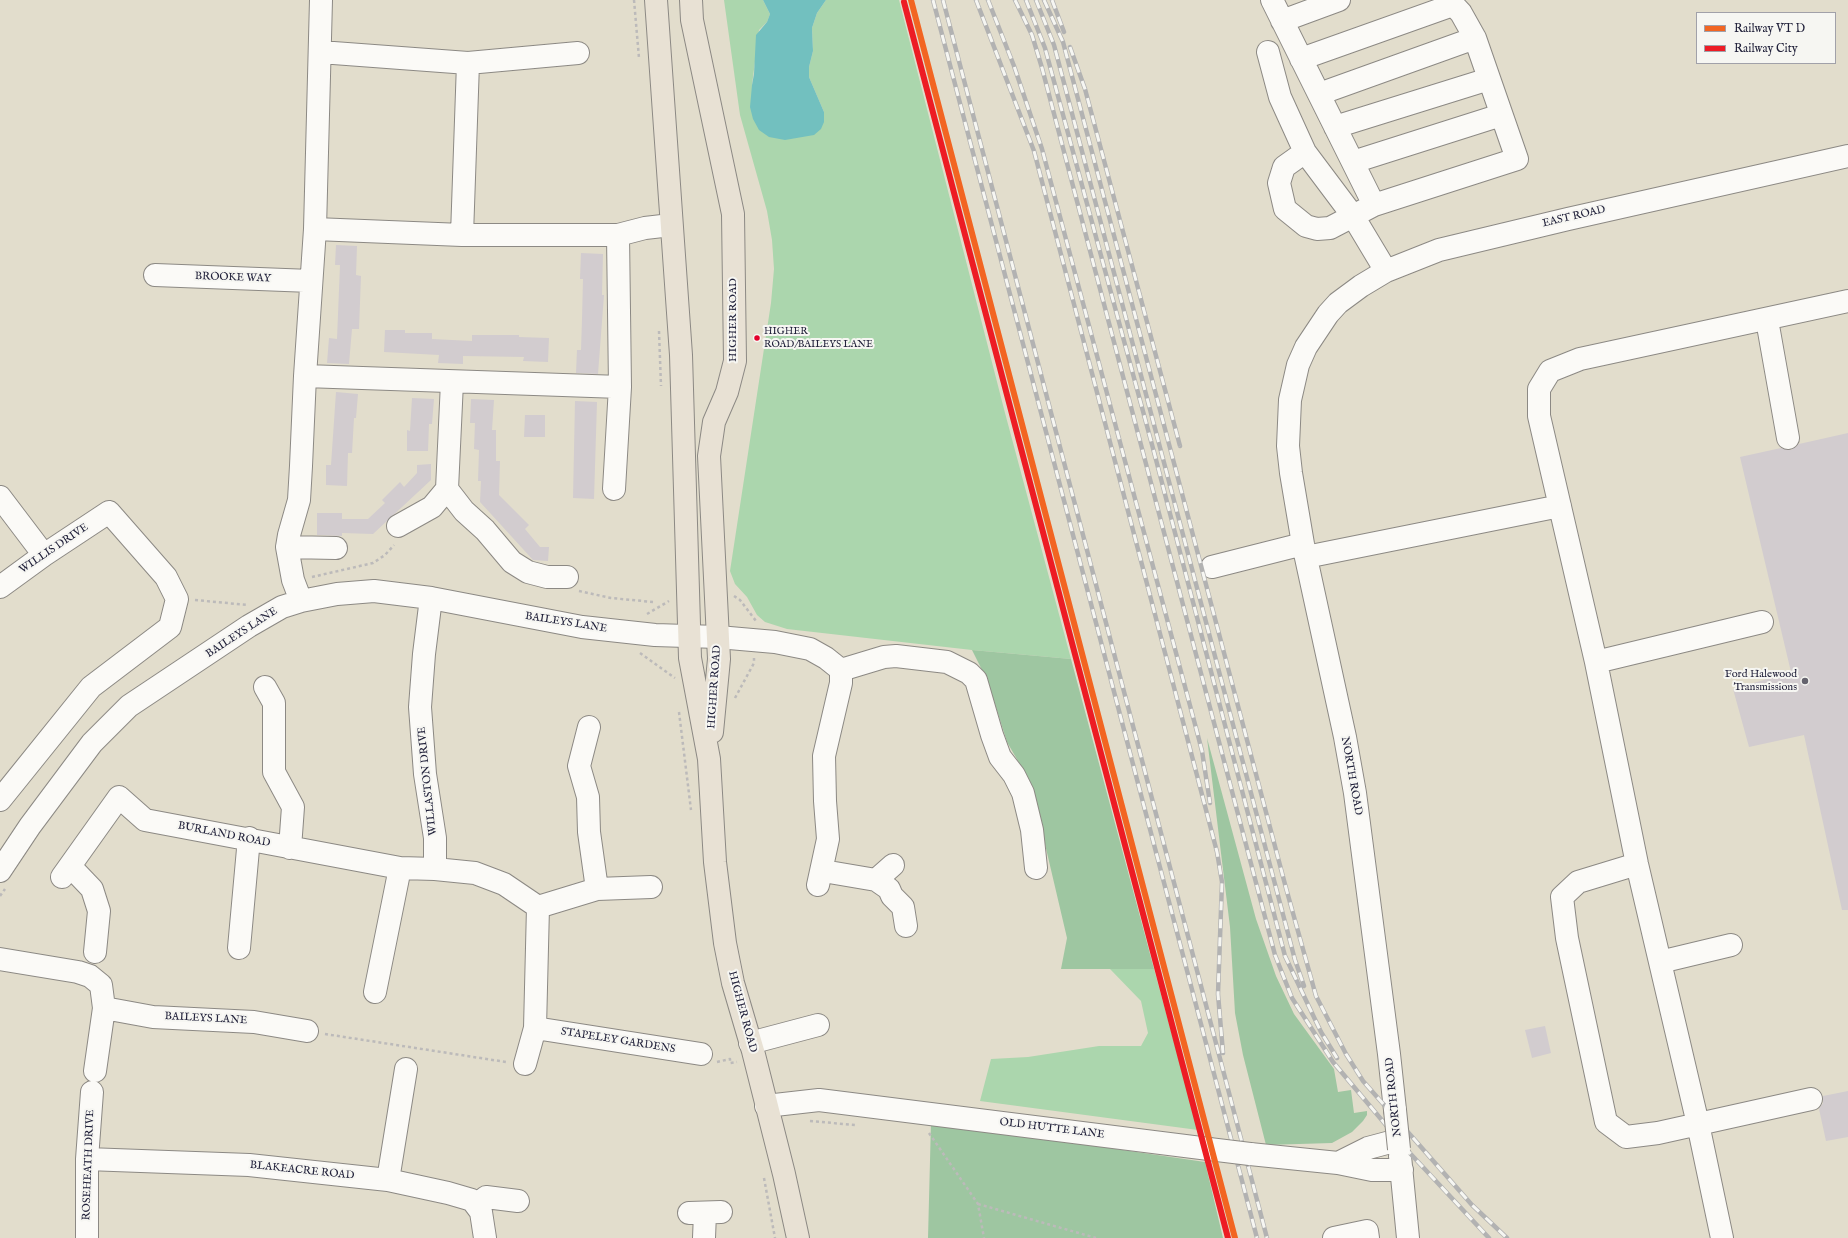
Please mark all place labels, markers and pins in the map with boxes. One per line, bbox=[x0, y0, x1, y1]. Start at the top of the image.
place label: HIGHER ROAD/BAILEYS LANE bbox=[764, 326, 873, 350]
marker: HIGHER ROAD/BAILEYS LANE bbox=[752, 333, 762, 343]
place label: Ford Halewood Transmissions bbox=[1725, 668, 1797, 694]
marker: Ford Halewood Transmissions bbox=[1800, 676, 1810, 686]

